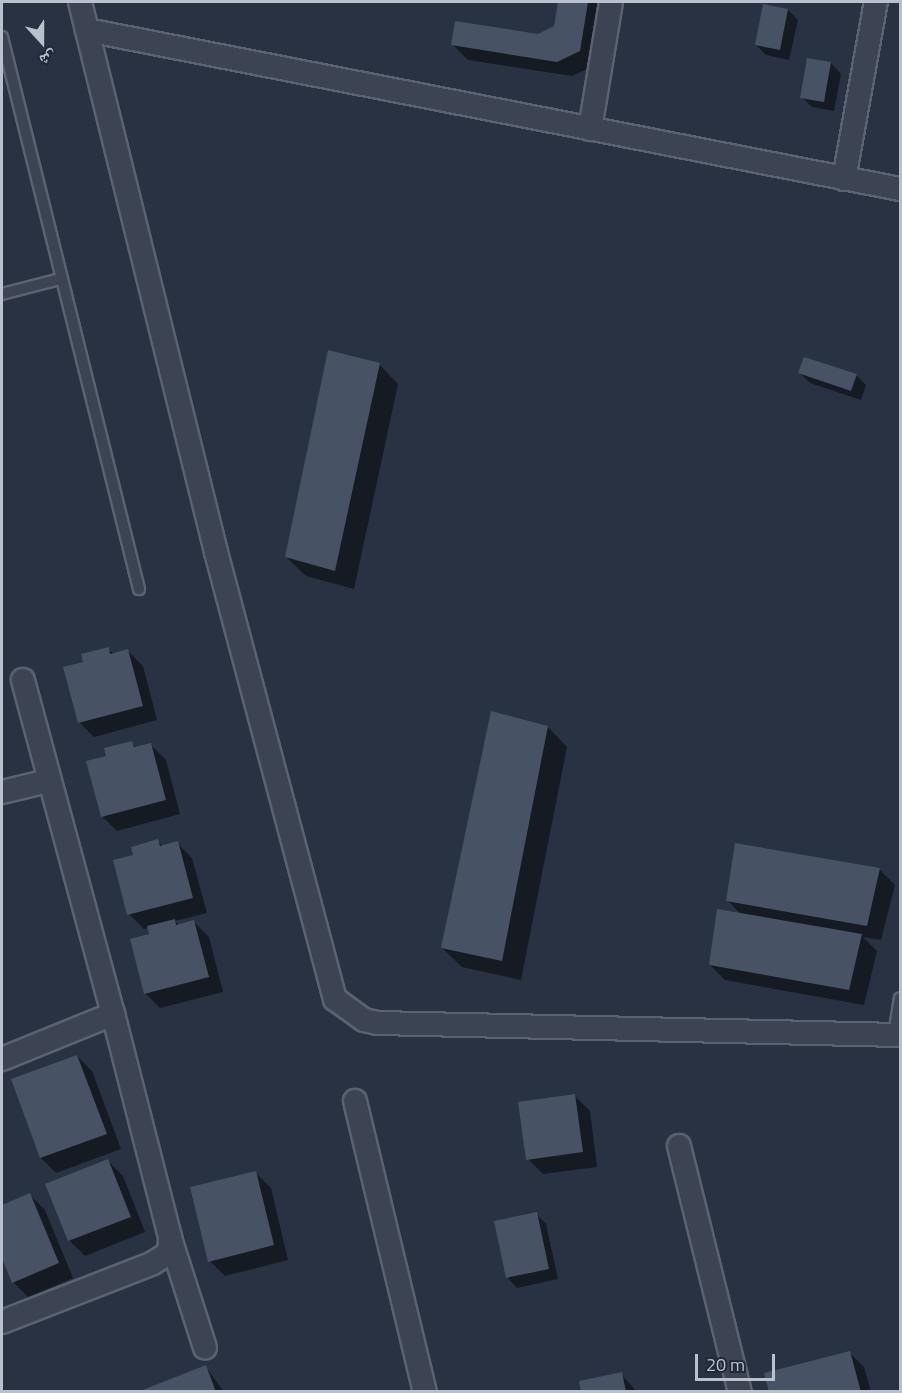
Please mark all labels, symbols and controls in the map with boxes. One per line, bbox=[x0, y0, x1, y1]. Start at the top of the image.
north arrow bbox=[12, 12, 72, 72]
text: ش bbox=[36, 45, 61, 73]
scale bar bbox=[698, 1342, 778, 1380]
text: 20 m bbox=[706, 1351, 745, 1378]

